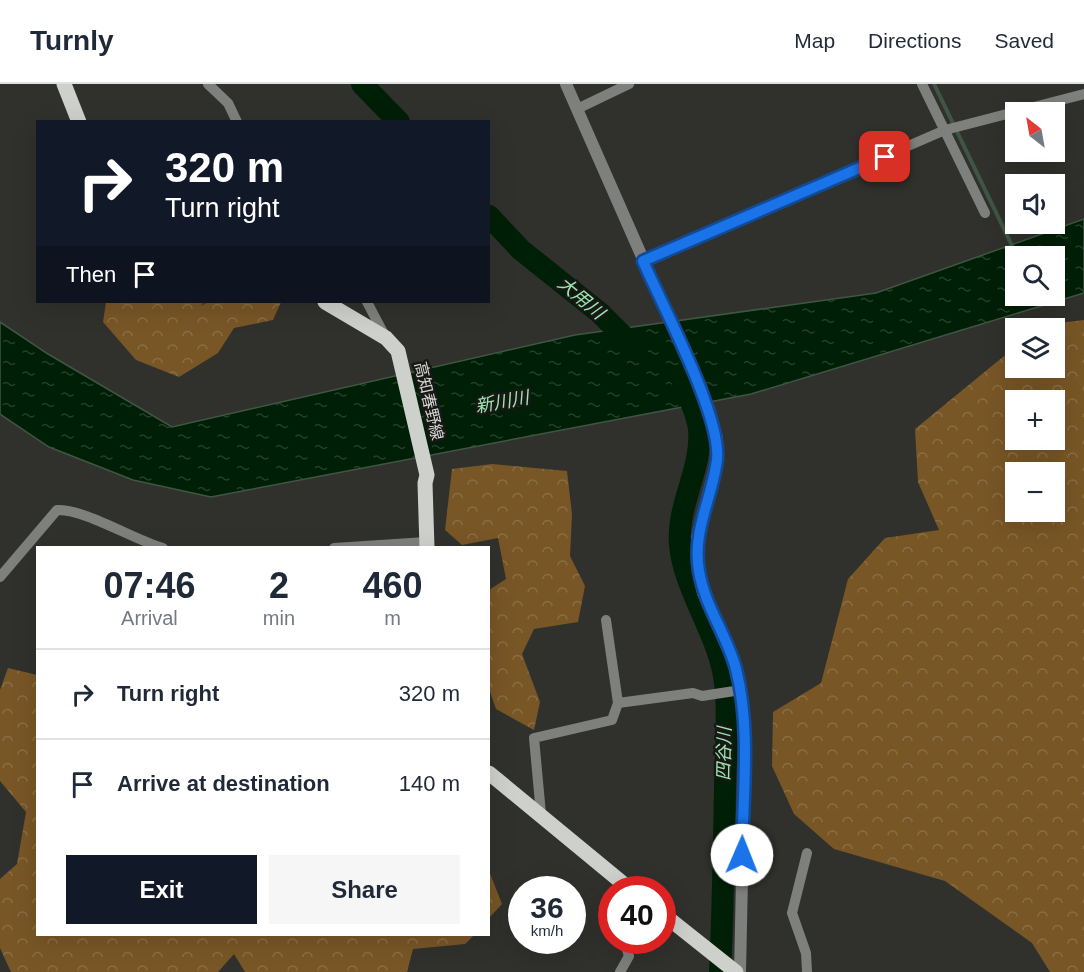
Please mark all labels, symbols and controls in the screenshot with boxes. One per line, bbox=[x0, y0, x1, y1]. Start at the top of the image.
text: Turnly bbox=[30, 25, 113, 56]
text: Map bbox=[794, 29, 835, 52]
text: Directions bbox=[868, 29, 961, 52]
text: Saved bbox=[994, 29, 1054, 52]
north arrow bbox=[1005, 102, 1065, 162]
map controls bbox=[1005, 102, 1065, 522]
pin bbox=[859, 131, 910, 182]
icon: arrive bbox=[868, 140, 901, 173]
icon: right bbox=[66, 144, 144, 222]
text: 320 m bbox=[165, 144, 284, 191]
button: sound bbox=[1005, 174, 1065, 234]
text: Turn right bbox=[165, 193, 280, 223]
button: search bbox=[1005, 246, 1065, 306]
icon: arrive bbox=[128, 258, 161, 291]
text: Then bbox=[66, 262, 116, 287]
water label: 大用川 bbox=[554, 273, 610, 324]
button: layers bbox=[1005, 318, 1065, 378]
street label: 高知春野線 bbox=[412, 360, 446, 442]
water label: 新川川 bbox=[474, 387, 532, 417]
button: + bbox=[1005, 390, 1065, 450]
button: − bbox=[1005, 462, 1065, 522]
text: 07:46 bbox=[103, 565, 195, 606]
text: 2 bbox=[269, 565, 289, 606]
text: 460 bbox=[362, 565, 423, 606]
text: Arrival bbox=[121, 607, 178, 629]
text: min bbox=[263, 607, 295, 629]
text: m bbox=[384, 607, 401, 629]
icon: right bbox=[66, 678, 99, 711]
text: Turn right bbox=[117, 681, 219, 706]
text: 320 m bbox=[399, 681, 460, 706]
water label: 四谷川 bbox=[714, 725, 735, 781]
icon: arrive bbox=[66, 768, 99, 801]
text: Arrive at destination bbox=[117, 771, 330, 796]
text: 140 m bbox=[399, 771, 460, 796]
position arrow bbox=[710, 823, 774, 887]
button: Exit bbox=[66, 855, 257, 924]
button: Share bbox=[269, 855, 460, 924]
speed limit sign: 40 bbox=[598, 876, 676, 954]
text: 36 bbox=[530, 891, 564, 924]
text: km/h bbox=[531, 922, 563, 939]

